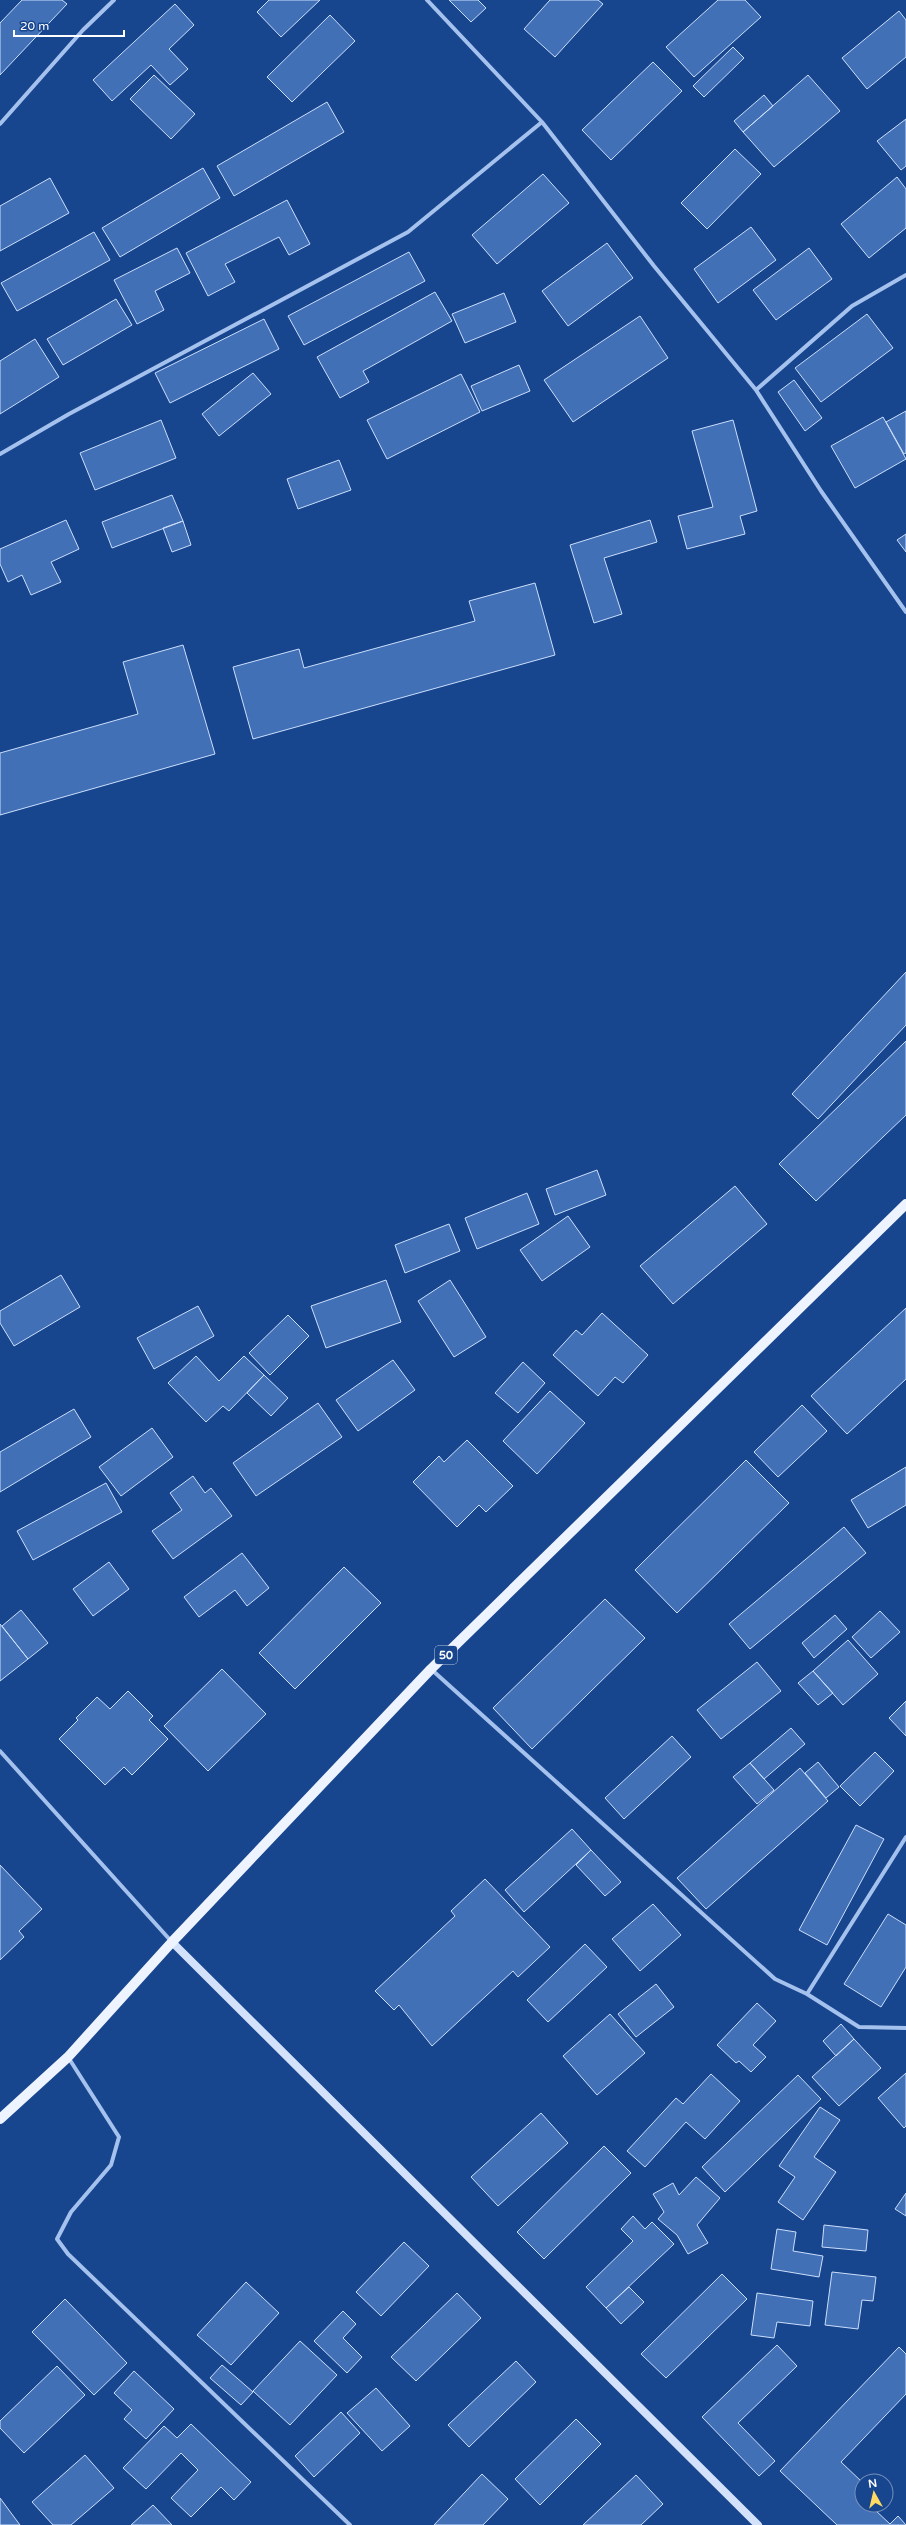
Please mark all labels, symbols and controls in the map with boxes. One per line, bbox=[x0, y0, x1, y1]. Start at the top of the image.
scale bar bbox=[14, 12, 124, 38]
text: 20 m bbox=[20, 19, 49, 33]
road number: 50 bbox=[435, 1646, 457, 1664]
north arrow bbox=[854, 2473, 894, 2513]
text: N bbox=[867, 2477, 878, 2491]

